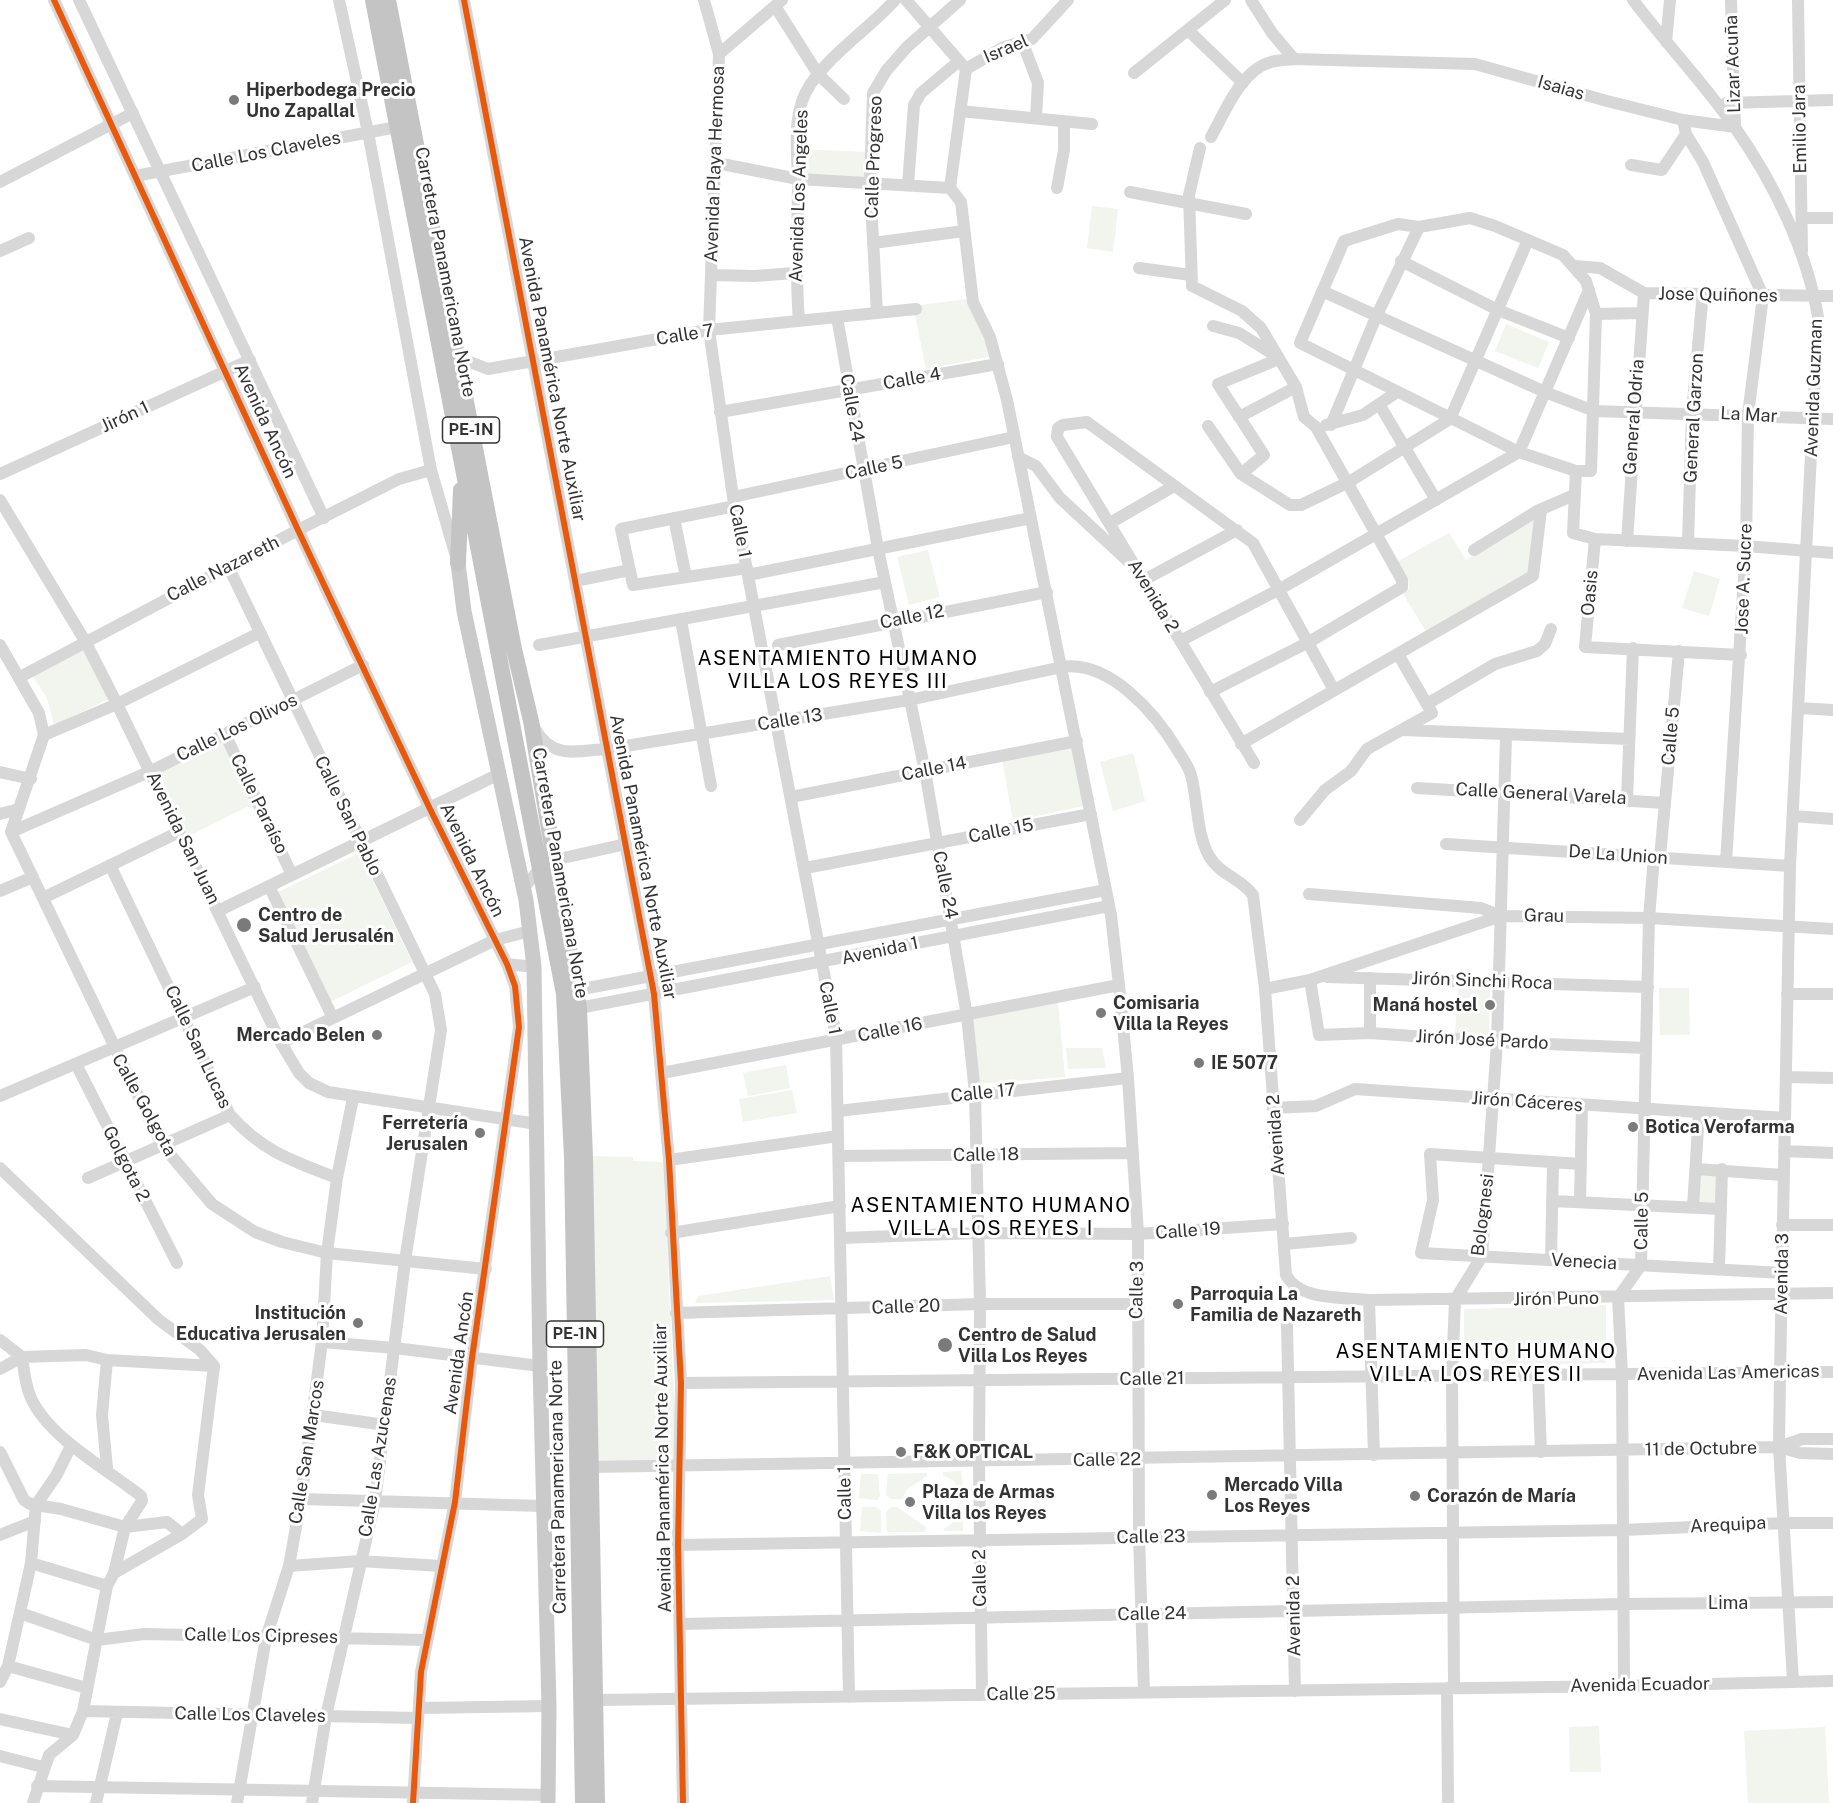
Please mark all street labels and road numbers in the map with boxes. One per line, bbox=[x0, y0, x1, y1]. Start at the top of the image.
street label: Lizar Acuña bbox=[1720, 15, 1746, 113]
street label: Israel bbox=[980, 30, 1032, 68]
street label: Avenida Playa Hermosa bbox=[701, 65, 729, 263]
street label: Isaias bbox=[1535, 71, 1587, 105]
street label: Emilio Jara bbox=[1788, 84, 1812, 174]
street label: Calle Progreso bbox=[861, 95, 887, 219]
street label: Avenida Los Angeles bbox=[785, 109, 813, 283]
street label: Calle Los Claveles bbox=[190, 127, 342, 177]
street label: Carretera Panamericana Norte bbox=[410, 145, 480, 399]
street label: Avenida Panamérica Norte Auxiliar bbox=[514, 235, 590, 523]
street label: Jose Quiñones bbox=[1658, 283, 1778, 307]
street label: Avenida Guzman bbox=[1801, 318, 1827, 458]
street label: Calle 7 bbox=[655, 320, 715, 350]
street label: General Garzon bbox=[1680, 353, 1708, 483]
street label: General Odria bbox=[1619, 358, 1649, 476]
street label: Avenida Ancón bbox=[229, 360, 301, 482]
street label: Calle 4 bbox=[881, 363, 943, 395]
street label: Calle 24 bbox=[835, 372, 869, 444]
street label: Jirón 1 bbox=[97, 396, 153, 438]
street label: La Mar bbox=[1720, 403, 1778, 427]
road number: PE-1N bbox=[442, 417, 500, 443]
street label: Calle 5 bbox=[843, 451, 905, 485]
street label: Calle 1 bbox=[724, 502, 756, 560]
street label: Jose A. Sucre bbox=[1731, 523, 1757, 635]
street label: Calle Nazareth bbox=[163, 531, 283, 607]
street label: Avenida 2 bbox=[1123, 556, 1183, 636]
street label: Oasis bbox=[1577, 569, 1603, 617]
street label: Calle 12 bbox=[878, 600, 946, 634]
street label: Calle Los Olivos bbox=[173, 689, 301, 767]
street label: Calle 13 bbox=[756, 704, 824, 736]
street label: Calle 5 bbox=[1658, 706, 1684, 766]
street label: Avenida Panamérica Norte Auxiliar bbox=[605, 713, 681, 1001]
street label: Carretera Panamericana Norte bbox=[527, 746, 593, 1000]
street label: Calle Paraíso bbox=[226, 750, 292, 858]
street label: Calle San Pablo bbox=[310, 752, 386, 880]
street label: Calle 14 bbox=[900, 752, 968, 786]
street label: Avenida San Juan bbox=[141, 768, 225, 908]
street label: Calle General Varela bbox=[1455, 779, 1627, 809]
street label: Avenida Ancón bbox=[435, 799, 509, 921]
street label: Calle 15 bbox=[967, 814, 1035, 848]
street label: De La Union bbox=[1568, 841, 1668, 869]
street label: Calle 24 bbox=[928, 849, 962, 921]
street label: Grau bbox=[1524, 905, 1564, 927]
street label: Avenida 1 bbox=[840, 932, 920, 970]
street label: Jirón Sinchi Roca bbox=[1411, 968, 1553, 994]
street label: Calle 1 bbox=[814, 979, 846, 1037]
street label: Calle San Lucas bbox=[160, 982, 236, 1112]
street label: Calle 16 bbox=[856, 1013, 924, 1047]
street label: Jirón José Pardo bbox=[1415, 1026, 1549, 1054]
street label: Calle Golgota bbox=[107, 1050, 181, 1160]
street label: Calle 17 bbox=[949, 1079, 1017, 1107]
street label: Jirón Cáceres bbox=[1471, 1087, 1583, 1117]
street label: Avenida 2 bbox=[1262, 1094, 1290, 1176]
street label: Golgota 2 bbox=[98, 1123, 154, 1205]
street label: Calle 18 bbox=[953, 1144, 1019, 1166]
street label: Bolognesi bbox=[1467, 1173, 1499, 1257]
street label: Calle 5 bbox=[1631, 1192, 1653, 1250]
street label: Calle 19 bbox=[1155, 1218, 1221, 1244]
street label: Avenida 3 bbox=[1770, 1233, 1794, 1315]
street label: Venecia bbox=[1550, 1249, 1618, 1275]
street label: Calle 3 bbox=[1126, 1261, 1148, 1319]
street label: Jirón Puno bbox=[1513, 1287, 1599, 1311]
street label: Avenida Ancón bbox=[440, 1290, 478, 1416]
street label: Calle 20 bbox=[871, 1295, 941, 1319]
road number: PE-1N bbox=[546, 1321, 604, 1347]
street label: Avenida Panamérica Norte Auxiliar bbox=[650, 1323, 676, 1613]
street label: Carretera Panamericana Norte bbox=[545, 1360, 571, 1614]
street label: Avenida Las Americas bbox=[1636, 1361, 1820, 1385]
street label: Calle 21 bbox=[1119, 1368, 1185, 1390]
street label: Calle Las Azucenas bbox=[355, 1376, 401, 1538]
street label: Calle San Marcos bbox=[285, 1379, 329, 1525]
street label: 11 de Octubre bbox=[1645, 1437, 1757, 1461]
street label: Calle 22 bbox=[1073, 1449, 1141, 1471]
street label: Calle 1 bbox=[834, 1466, 856, 1520]
street label: Arequipa bbox=[1689, 1512, 1767, 1538]
street label: Calle 23 bbox=[1116, 1526, 1186, 1548]
street label: Calle 2 bbox=[969, 1549, 991, 1607]
street label: Avenida 2 bbox=[1282, 1575, 1306, 1657]
street label: Lima bbox=[1708, 1592, 1748, 1614]
street label: Calle 24 bbox=[1117, 1603, 1187, 1625]
street label: Calle Los Cipreses bbox=[184, 1624, 338, 1648]
street label: Avenida Ecuador bbox=[1570, 1673, 1710, 1697]
street label: Calle 25 bbox=[986, 1683, 1056, 1705]
street label: Calle Los Claveles bbox=[174, 1703, 326, 1727]

